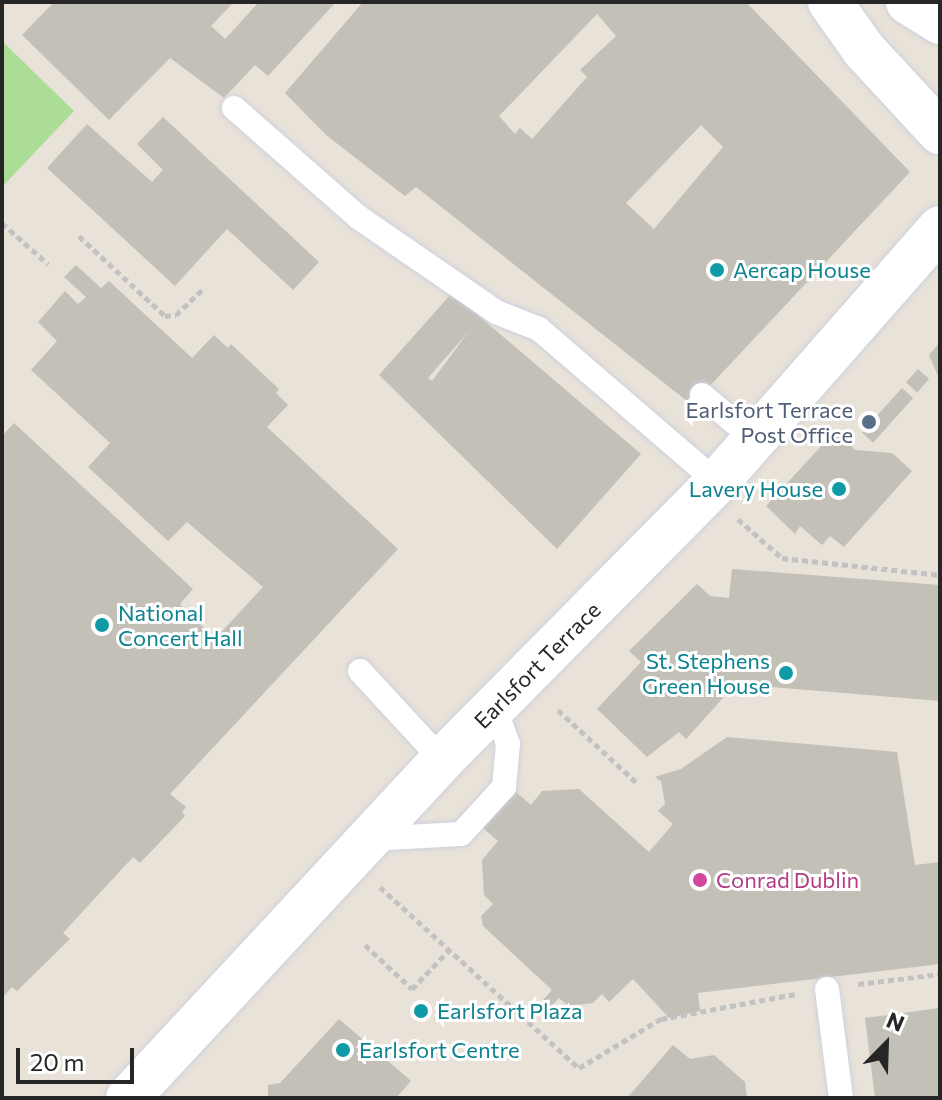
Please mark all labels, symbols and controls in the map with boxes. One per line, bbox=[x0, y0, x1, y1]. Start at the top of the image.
place label: Aercap House bbox=[733, 257, 871, 283]
marker: Aercap House bbox=[708, 261, 726, 279]
place label: Earlsfort Terrace Post Office bbox=[685, 396, 853, 448]
marker: Earlsfort Terrace Post Office bbox=[860, 413, 878, 431]
place label: Lavery House bbox=[689, 476, 823, 502]
marker: Lavery House bbox=[830, 480, 848, 498]
street label: Earlsfort Terrace bbox=[468, 596, 606, 734]
place label: National Concert Hall bbox=[118, 599, 242, 650]
marker: National Concert Hall bbox=[93, 616, 111, 634]
place label: St. Stephens Green House bbox=[642, 647, 770, 698]
marker: St. Stephens Green House bbox=[777, 664, 795, 682]
place label: Conrad Dublin bbox=[716, 867, 859, 893]
marker: Conrad Dublin bbox=[691, 871, 709, 889]
place label: Earlsfort Plaza bbox=[437, 998, 583, 1024]
marker: Earlsfort Plaza bbox=[412, 1002, 430, 1020]
north arrow bbox=[846, 1004, 926, 1084]
text: N bbox=[883, 1006, 908, 1037]
scale bar bbox=[20, 1032, 138, 1082]
place label: Earlsfort Centre bbox=[359, 1037, 520, 1063]
marker: Earlsfort Centre bbox=[334, 1041, 352, 1059]
text: 20 m bbox=[30, 1047, 84, 1076]

